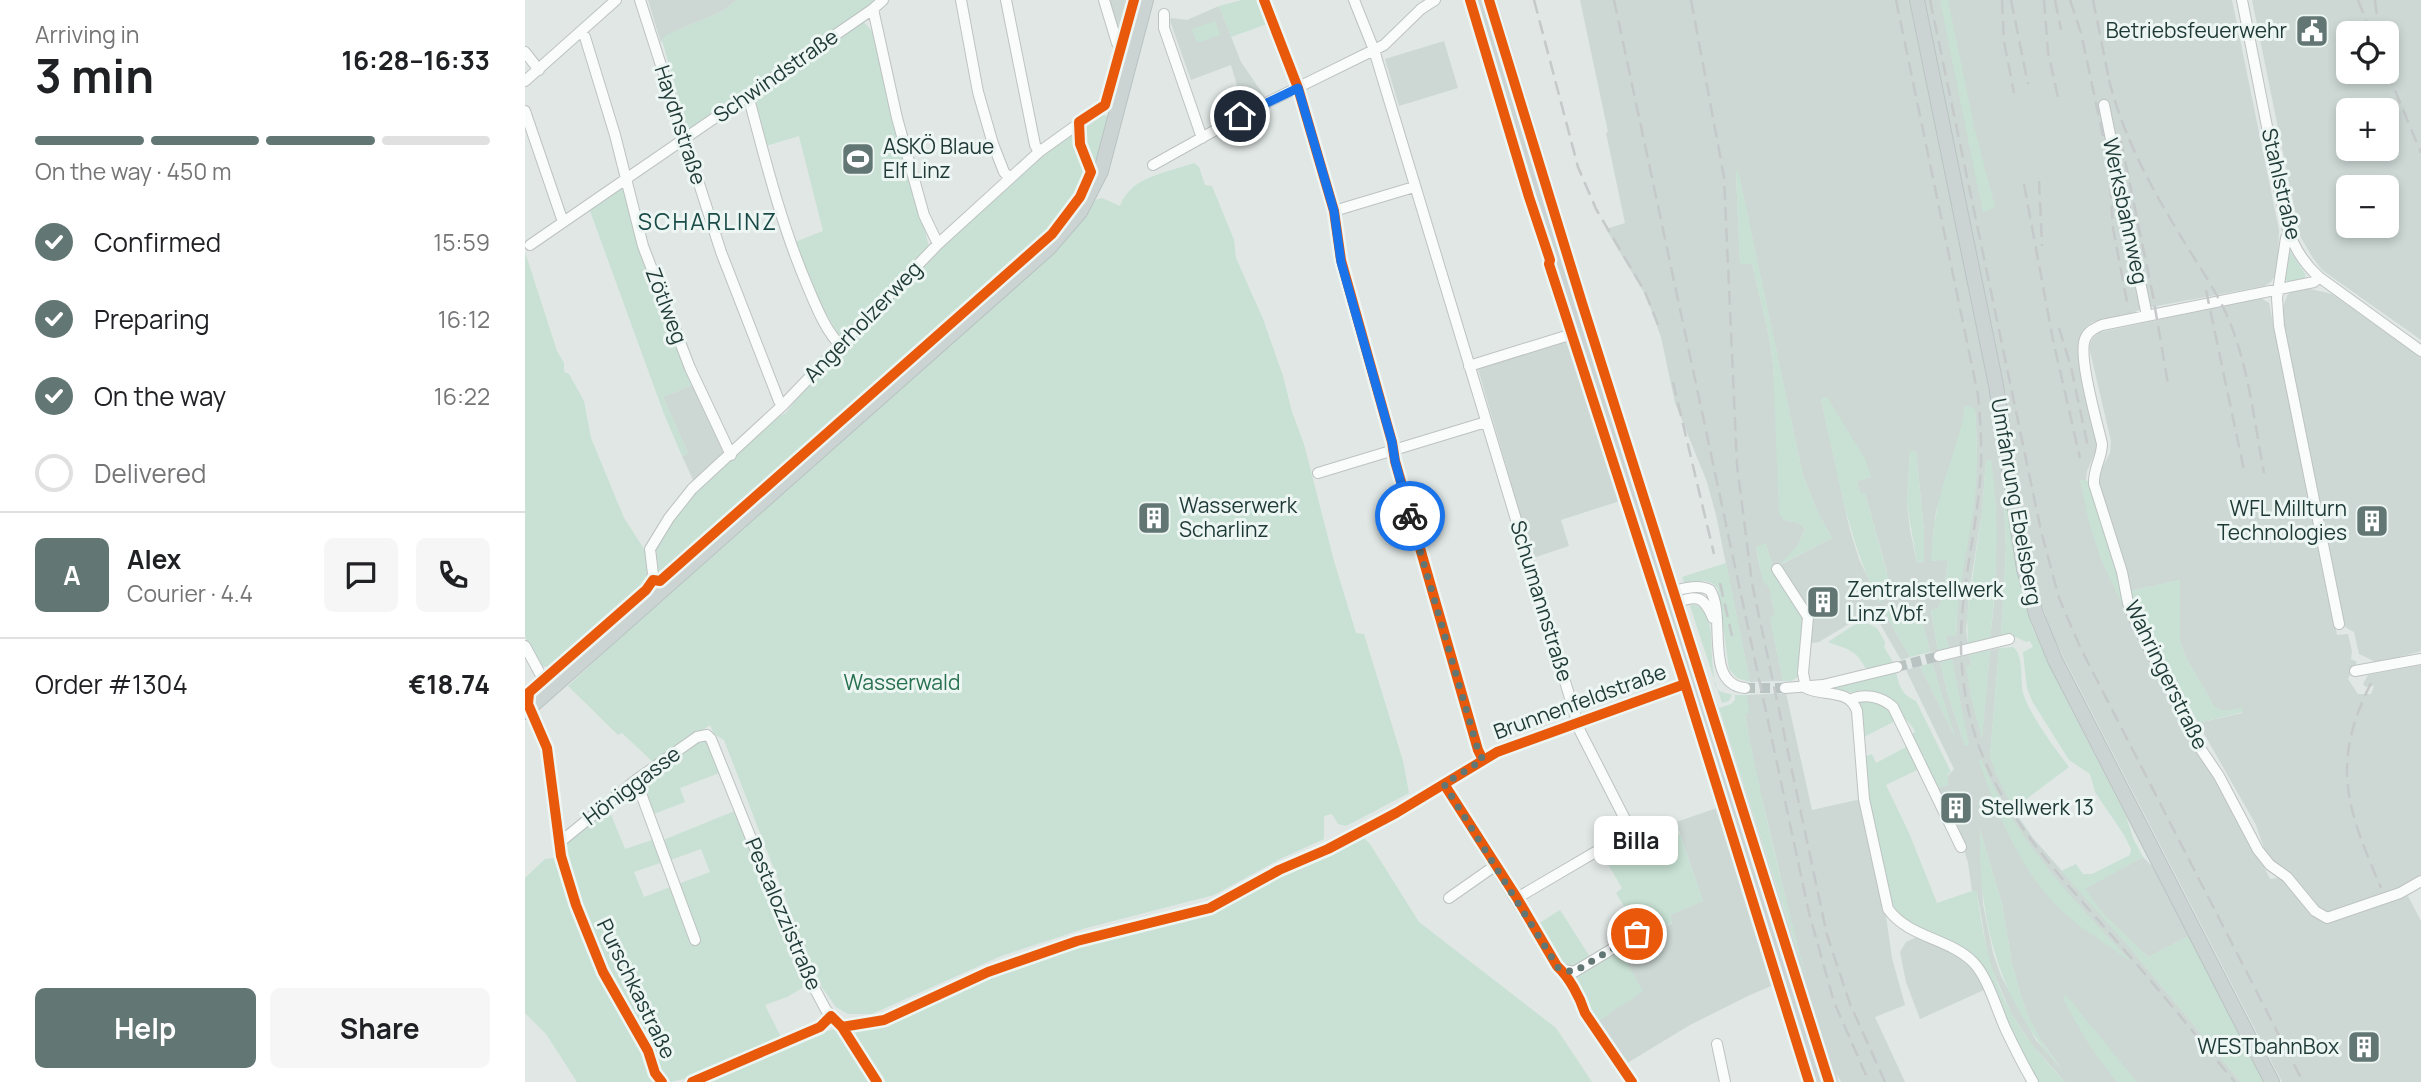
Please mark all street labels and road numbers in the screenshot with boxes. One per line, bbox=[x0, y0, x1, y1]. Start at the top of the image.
street label: Schwindstraße bbox=[708, 22, 843, 129]
street label: Haydnstraße bbox=[648, 61, 713, 188]
street label: Stahlstraße bbox=[2256, 125, 2308, 242]
street label: Werksbahnweg bbox=[2097, 135, 2155, 287]
street label: Angerholzerweg bbox=[797, 255, 927, 388]
street label: Zötlweg bbox=[640, 264, 694, 348]
street label: Umfahrung Ebelsberg bbox=[1985, 396, 2049, 608]
street label: Schumannstraße bbox=[1504, 517, 1580, 685]
street label: Wahringerstraße bbox=[2119, 595, 2215, 754]
street label: Brunnenfeldstraße bbox=[1489, 657, 1670, 745]
street label: Höniggasse bbox=[577, 739, 686, 831]
street label: Pestalozzistraße bbox=[739, 833, 829, 994]
street label: Purschkastraße bbox=[591, 914, 683, 1063]

